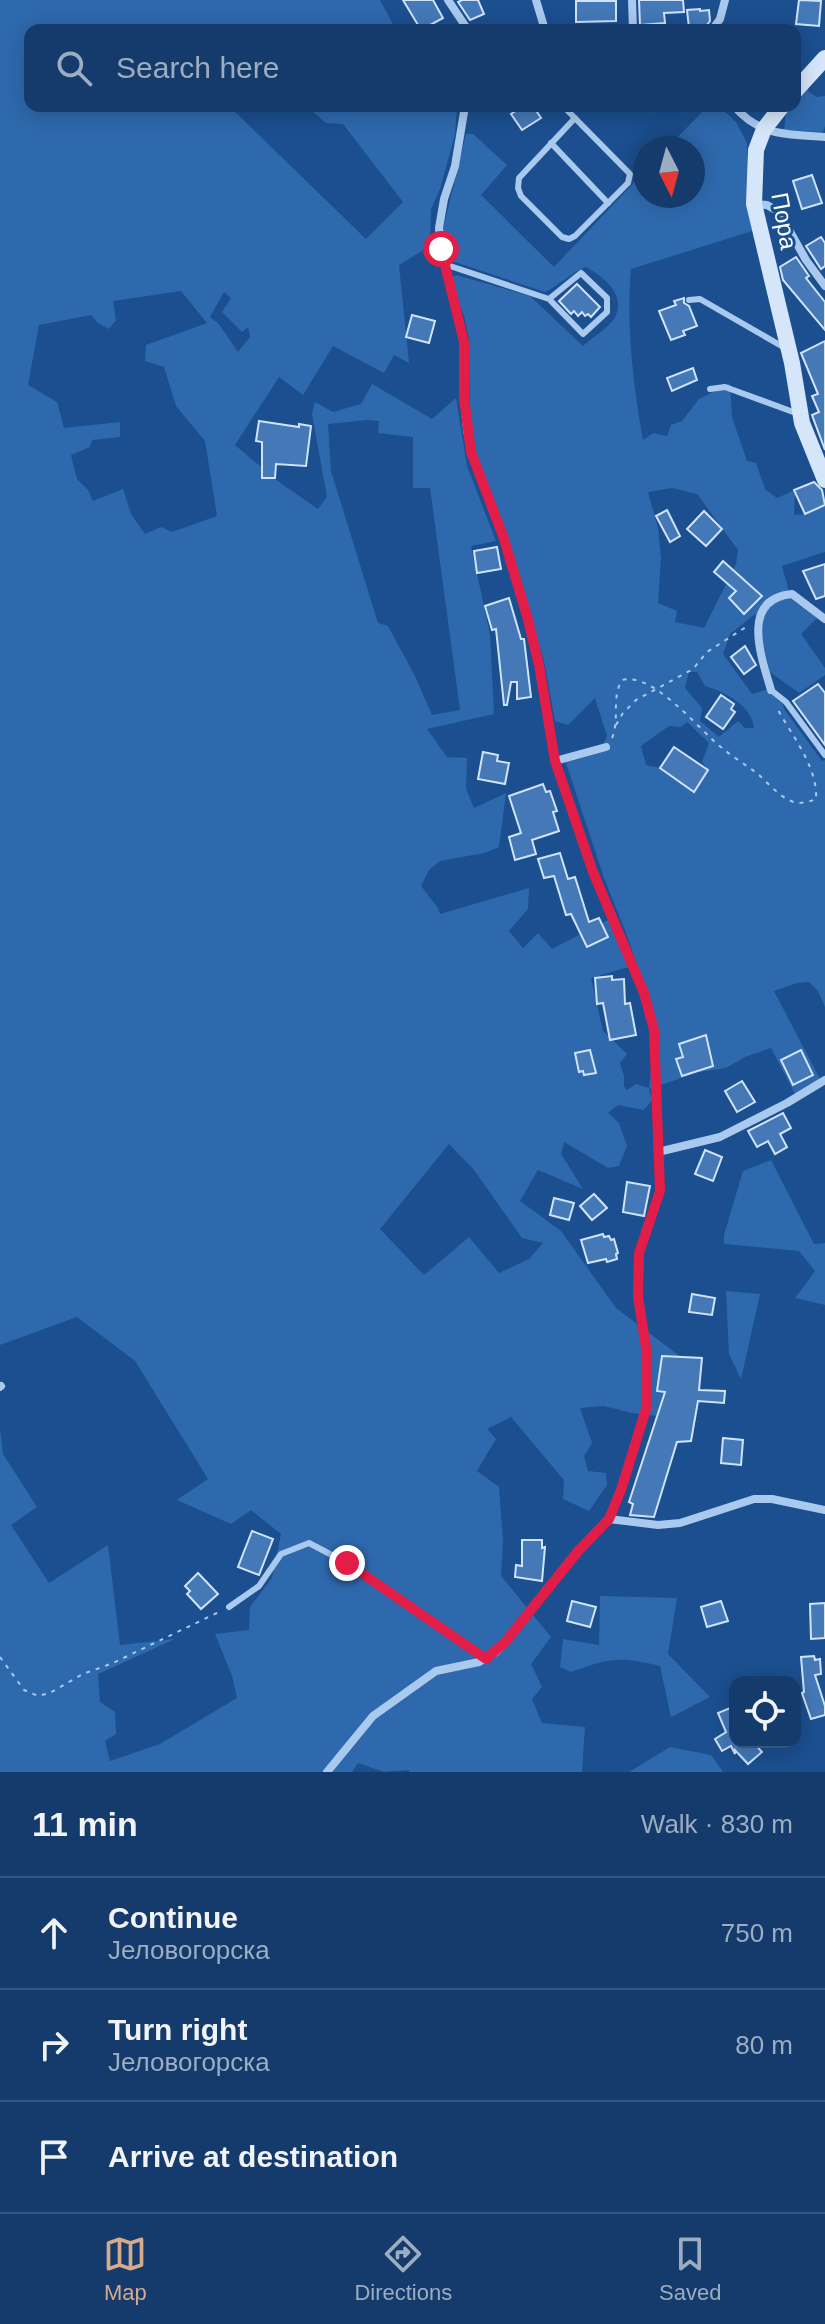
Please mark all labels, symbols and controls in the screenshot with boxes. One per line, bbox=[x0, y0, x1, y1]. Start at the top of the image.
search box bbox=[24, 24, 801, 112]
icon: search bbox=[52, 46, 96, 90]
text: Search here bbox=[116, 51, 279, 84]
north arrow bbox=[633, 136, 705, 208]
street label: Пора bbox=[766, 190, 803, 252]
route start bbox=[423, 231, 459, 267]
route end bbox=[329, 1545, 365, 1581]
map controls bbox=[729, 1676, 801, 1748]
button: locate bbox=[729, 1676, 801, 1748]
text: 11 min bbox=[32, 1805, 138, 1843]
text: Walk · 830 m bbox=[641, 1809, 793, 1839]
text: Continue bbox=[108, 1901, 238, 1934]
icon: ahead bbox=[32, 1911, 76, 1955]
text: 750 m bbox=[721, 1918, 793, 1948]
text: Јеловогорска bbox=[108, 1935, 270, 1965]
text: Turn right bbox=[108, 2013, 247, 2046]
icon: right bbox=[32, 2023, 76, 2067]
text: 80 m bbox=[735, 2030, 793, 2060]
text: Јеловогорска bbox=[108, 2047, 270, 2077]
icon: arrive bbox=[32, 2135, 76, 2179]
text: Arrive at destination bbox=[108, 2140, 398, 2173]
tab: Map bbox=[103, 2232, 147, 2306]
tab: Directions bbox=[354, 2232, 452, 2306]
tab: Saved bbox=[659, 2232, 722, 2306]

